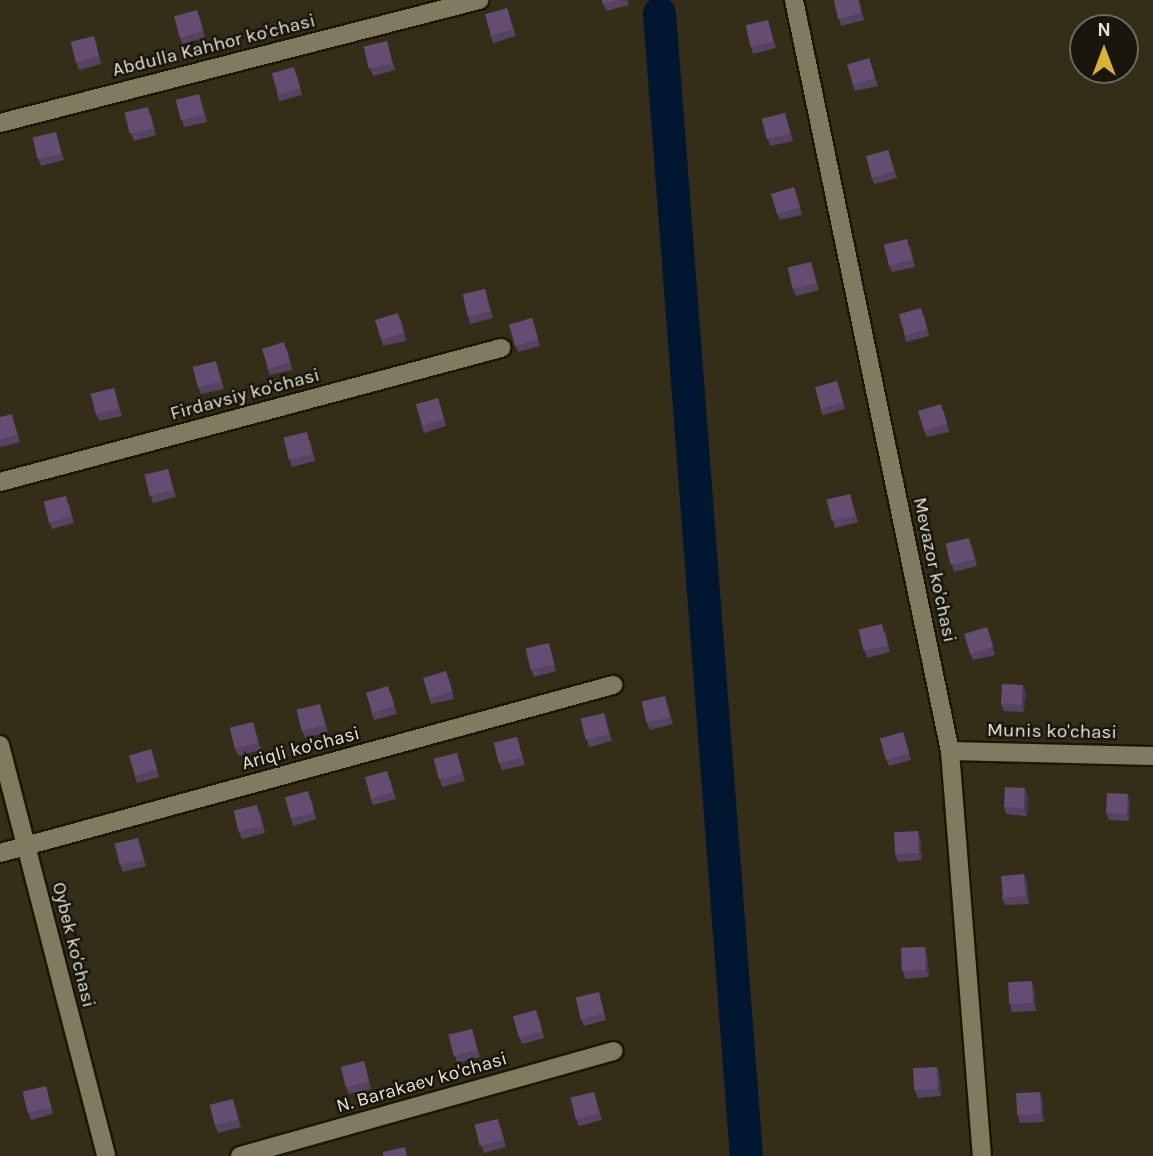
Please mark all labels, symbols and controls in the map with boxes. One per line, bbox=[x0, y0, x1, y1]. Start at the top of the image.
street label: Abdulla Kahhor ko'chasi bbox=[110, 10, 318, 82]
north arrow bbox=[1069, 14, 1139, 84]
text: N bbox=[1097, 19, 1111, 41]
street label: Firdavsiy ko'chasi bbox=[168, 364, 322, 426]
street label: Mevazor ko'chasi bbox=[907, 495, 961, 645]
street label: Munis ko'chasi bbox=[987, 719, 1117, 745]
street label: Ariqli ko'chasi bbox=[240, 722, 362, 776]
street label: Oybek ko'chasi bbox=[46, 880, 100, 1010]
street label: N. Barakaev ko'chasi bbox=[334, 1048, 510, 1118]

